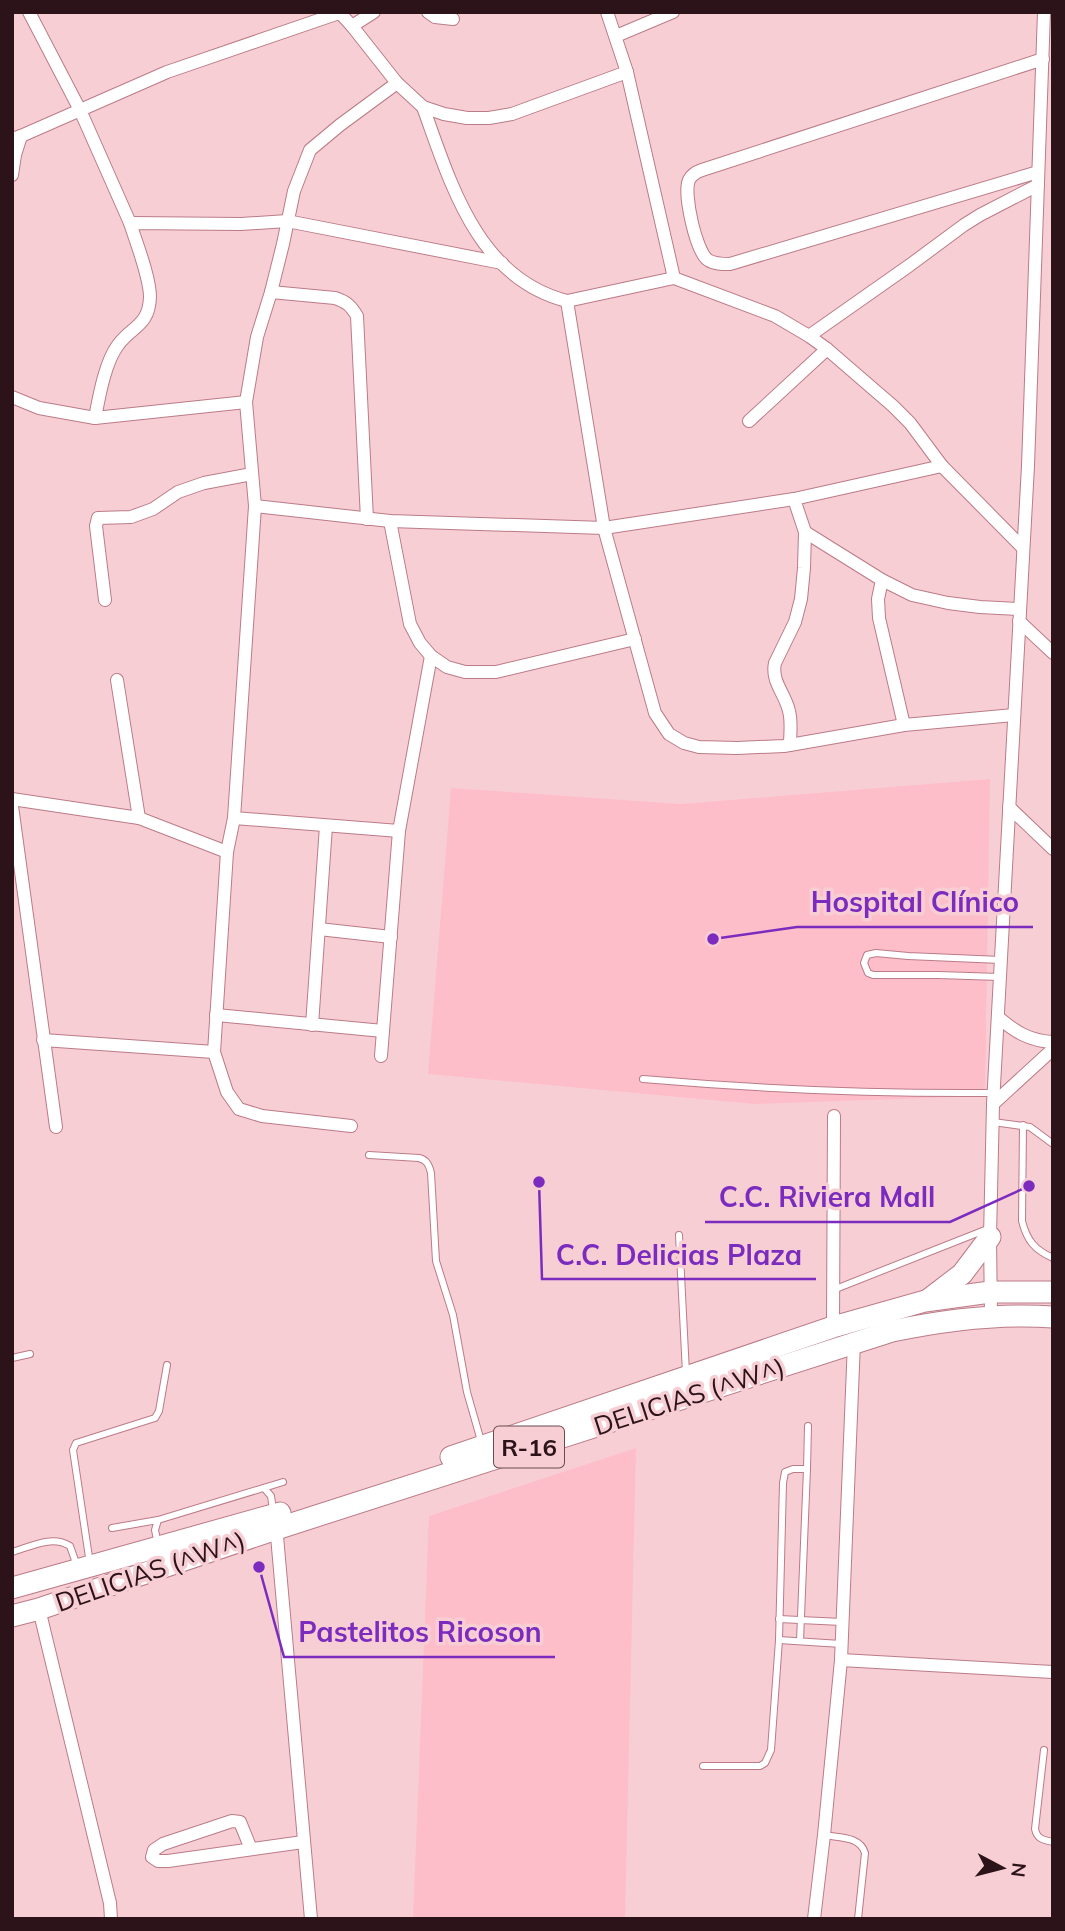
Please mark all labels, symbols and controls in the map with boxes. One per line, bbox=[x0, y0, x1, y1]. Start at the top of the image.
callout: Hospital Clínico bbox=[797, 878, 1033, 927]
text: Hospital Clínico bbox=[811, 884, 1019, 919]
callout: C.C. Riviera Mall bbox=[705, 1173, 950, 1222]
text: C.C. Riviera Mall bbox=[719, 1179, 935, 1214]
callout: C.C. Delicias Plaza bbox=[542, 1230, 816, 1279]
text: C.C. Delicias Plaza bbox=[556, 1237, 802, 1272]
street label: DELICIAS (^W^) bbox=[589, 1350, 789, 1442]
road number: R-16 bbox=[494, 1427, 564, 1468]
street label: DELICIAS (^W^) bbox=[51, 1523, 249, 1619]
callout: Pastelitos Ricoson bbox=[284, 1608, 555, 1657]
text: Pastelitos Ricoson bbox=[298, 1614, 542, 1649]
north arrow bbox=[967, 1833, 1037, 1903]
text: N bbox=[1006, 1861, 1032, 1879]

